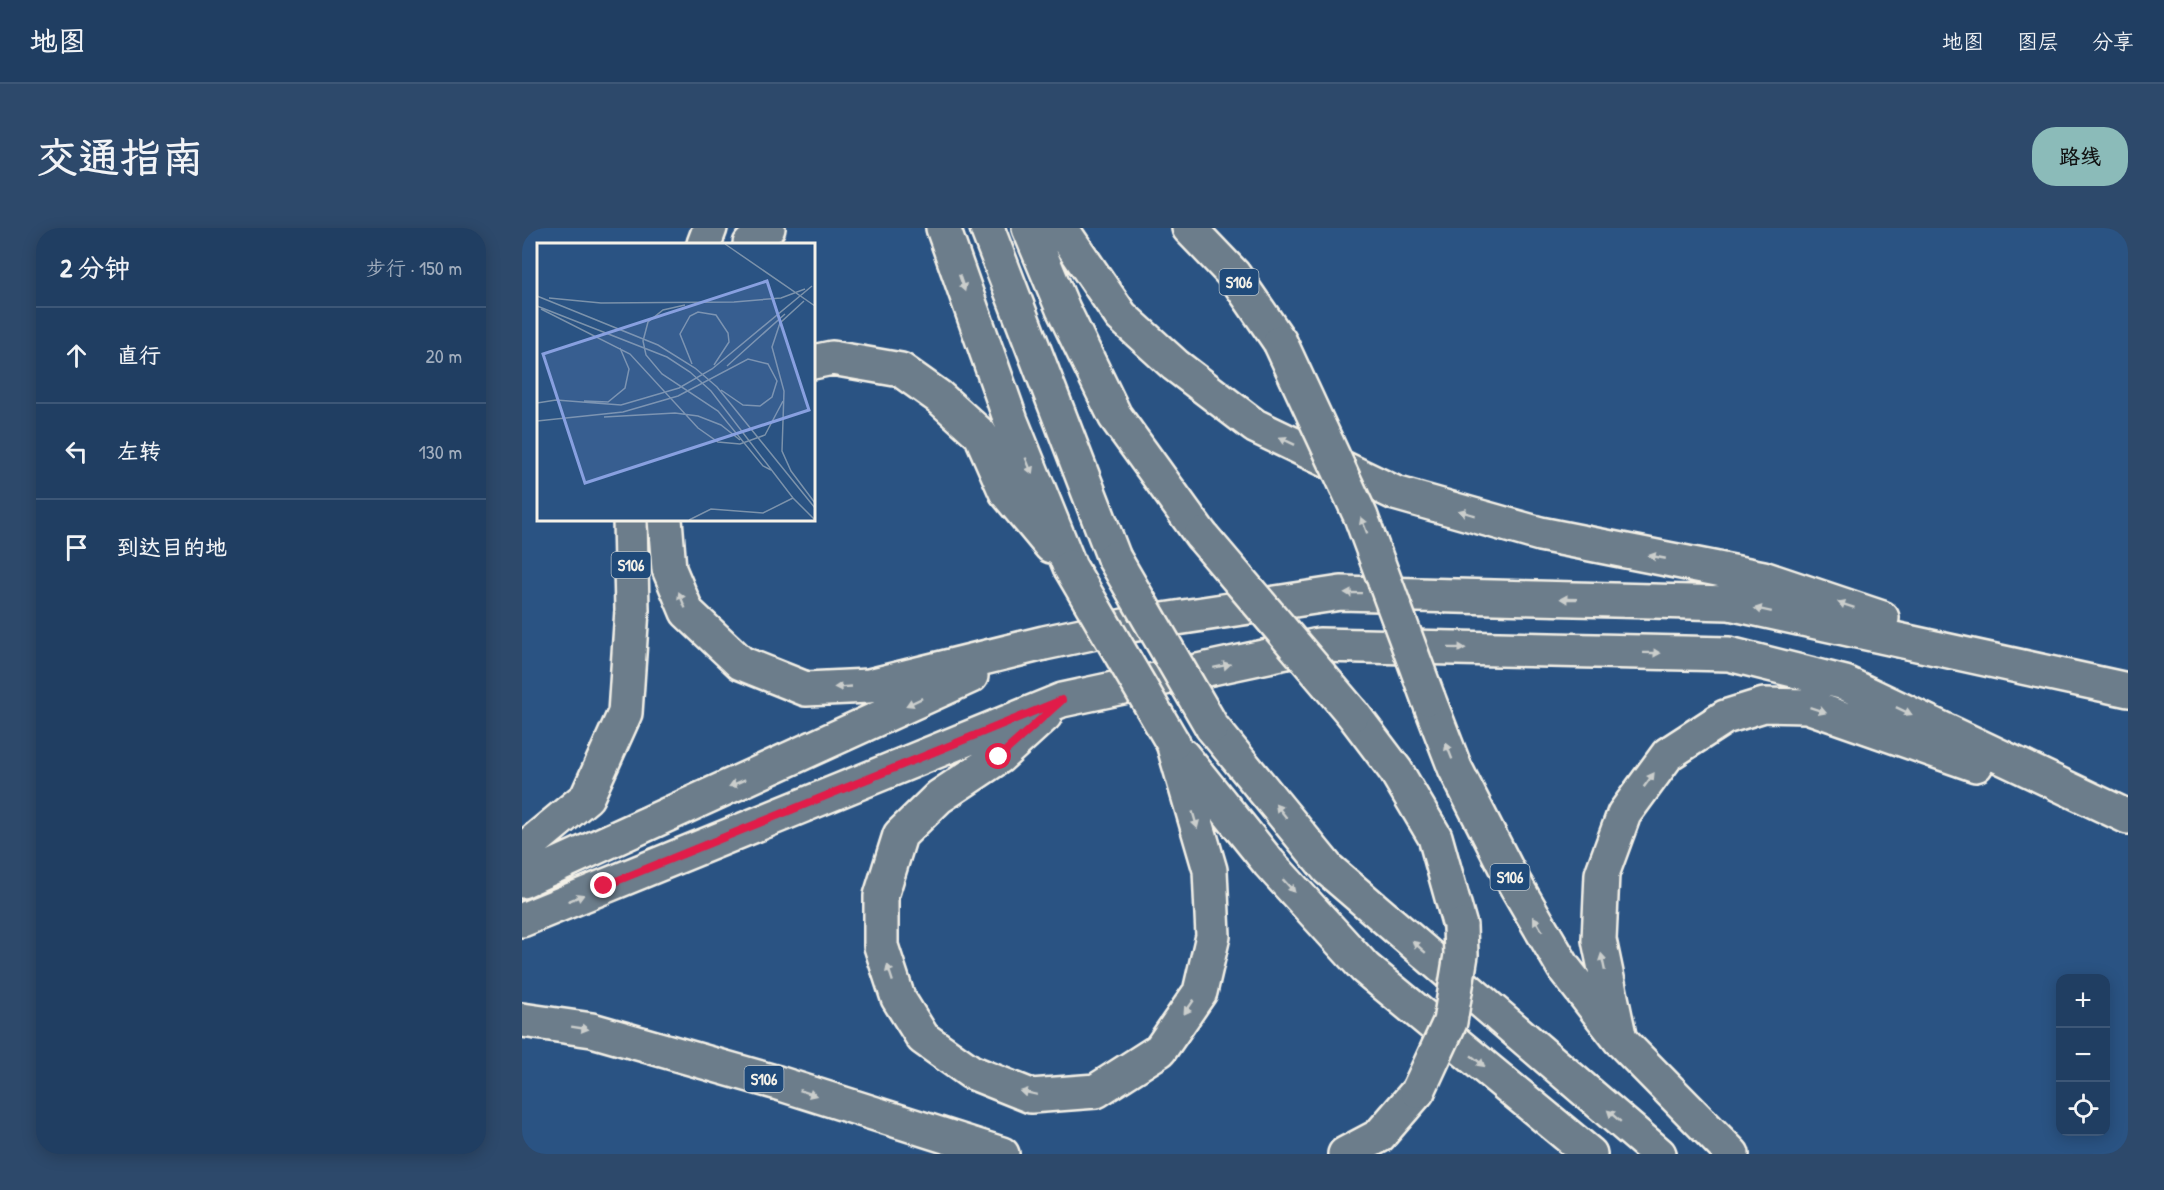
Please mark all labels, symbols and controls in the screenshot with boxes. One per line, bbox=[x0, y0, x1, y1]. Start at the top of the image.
text: 地图 bbox=[30, 22, 86, 60]
text: 地图 bbox=[1942, 27, 1984, 56]
text: 图层 bbox=[2017, 27, 2059, 56]
text: 分享 bbox=[2092, 27, 2134, 56]
button: 路线 bbox=[2032, 127, 2128, 186]
text: 交通指南 bbox=[36, 128, 204, 185]
inset map bbox=[537, 243, 814, 520]
text: 2 分钟 bbox=[60, 250, 130, 285]
text: 步行 · 150 m bbox=[366, 254, 462, 281]
road number: S106 bbox=[1220, 269, 1258, 295]
one-way arrow bbox=[958, 274, 968, 292]
icon: ahead bbox=[60, 339, 93, 372]
text: 直行 bbox=[117, 340, 161, 370]
text: 20 m bbox=[425, 342, 462, 369]
icon: left bbox=[60, 435, 93, 468]
text: 左转 bbox=[117, 436, 161, 466]
one-way arrow bbox=[1278, 437, 1296, 447]
text: 130 m bbox=[419, 438, 462, 465]
one-way arrow bbox=[1024, 458, 1034, 476]
one-way arrow bbox=[1458, 508, 1476, 518]
one-way arrow bbox=[1359, 516, 1368, 534]
icon: arrive bbox=[60, 531, 93, 564]
text: 到达目的地 bbox=[117, 532, 227, 562]
road number: S106 bbox=[612, 552, 650, 578]
one-way arrow bbox=[1648, 552, 1667, 561]
one-way arrow bbox=[1343, 589, 1362, 598]
one-way arrow bbox=[677, 591, 686, 609]
one-way arrow bbox=[1559, 594, 1578, 604]
one-way arrow bbox=[1837, 600, 1855, 610]
one-way arrow bbox=[1754, 605, 1772, 615]
one-way arrow bbox=[1448, 644, 1467, 653]
one-way arrow bbox=[1642, 648, 1661, 657]
one-way arrow bbox=[1213, 661, 1232, 670]
one-way arrow bbox=[834, 683, 853, 692]
one-way arrow bbox=[906, 698, 923, 707]
one-way arrow bbox=[1809, 705, 1827, 715]
one-way arrow bbox=[1895, 706, 1912, 715]
one-way arrow bbox=[1443, 742, 1453, 760]
route start bbox=[985, 743, 1011, 769]
one-way arrow bbox=[1643, 773, 1655, 789]
one-way arrow bbox=[728, 779, 745, 788]
one-way arrow bbox=[1274, 803, 1287, 819]
one-way arrow bbox=[1191, 811, 1200, 829]
road number: S106 bbox=[1490, 864, 1530, 890]
route end bbox=[590, 872, 616, 898]
one-way arrow bbox=[1282, 879, 1296, 893]
one-way arrow bbox=[567, 893, 585, 902]
one-way arrow bbox=[1533, 916, 1544, 932]
one-way arrow bbox=[1412, 941, 1427, 954]
one-way arrow bbox=[1598, 953, 1608, 972]
one-way arrow bbox=[885, 964, 894, 982]
map controls bbox=[2056, 974, 2110, 1136]
button: + bbox=[2056, 974, 2110, 1028]
one-way arrow bbox=[1183, 999, 1195, 1015]
one-way arrow bbox=[570, 1024, 589, 1033]
button: − bbox=[2056, 1028, 2110, 1082]
one-way arrow bbox=[1470, 1055, 1486, 1068]
road number: S106 bbox=[744, 1066, 784, 1092]
button: locate bbox=[2056, 1082, 2110, 1136]
one-way arrow bbox=[799, 1088, 817, 1098]
one-way arrow bbox=[1020, 1088, 1038, 1098]
one-way arrow bbox=[1607, 1110, 1622, 1123]

